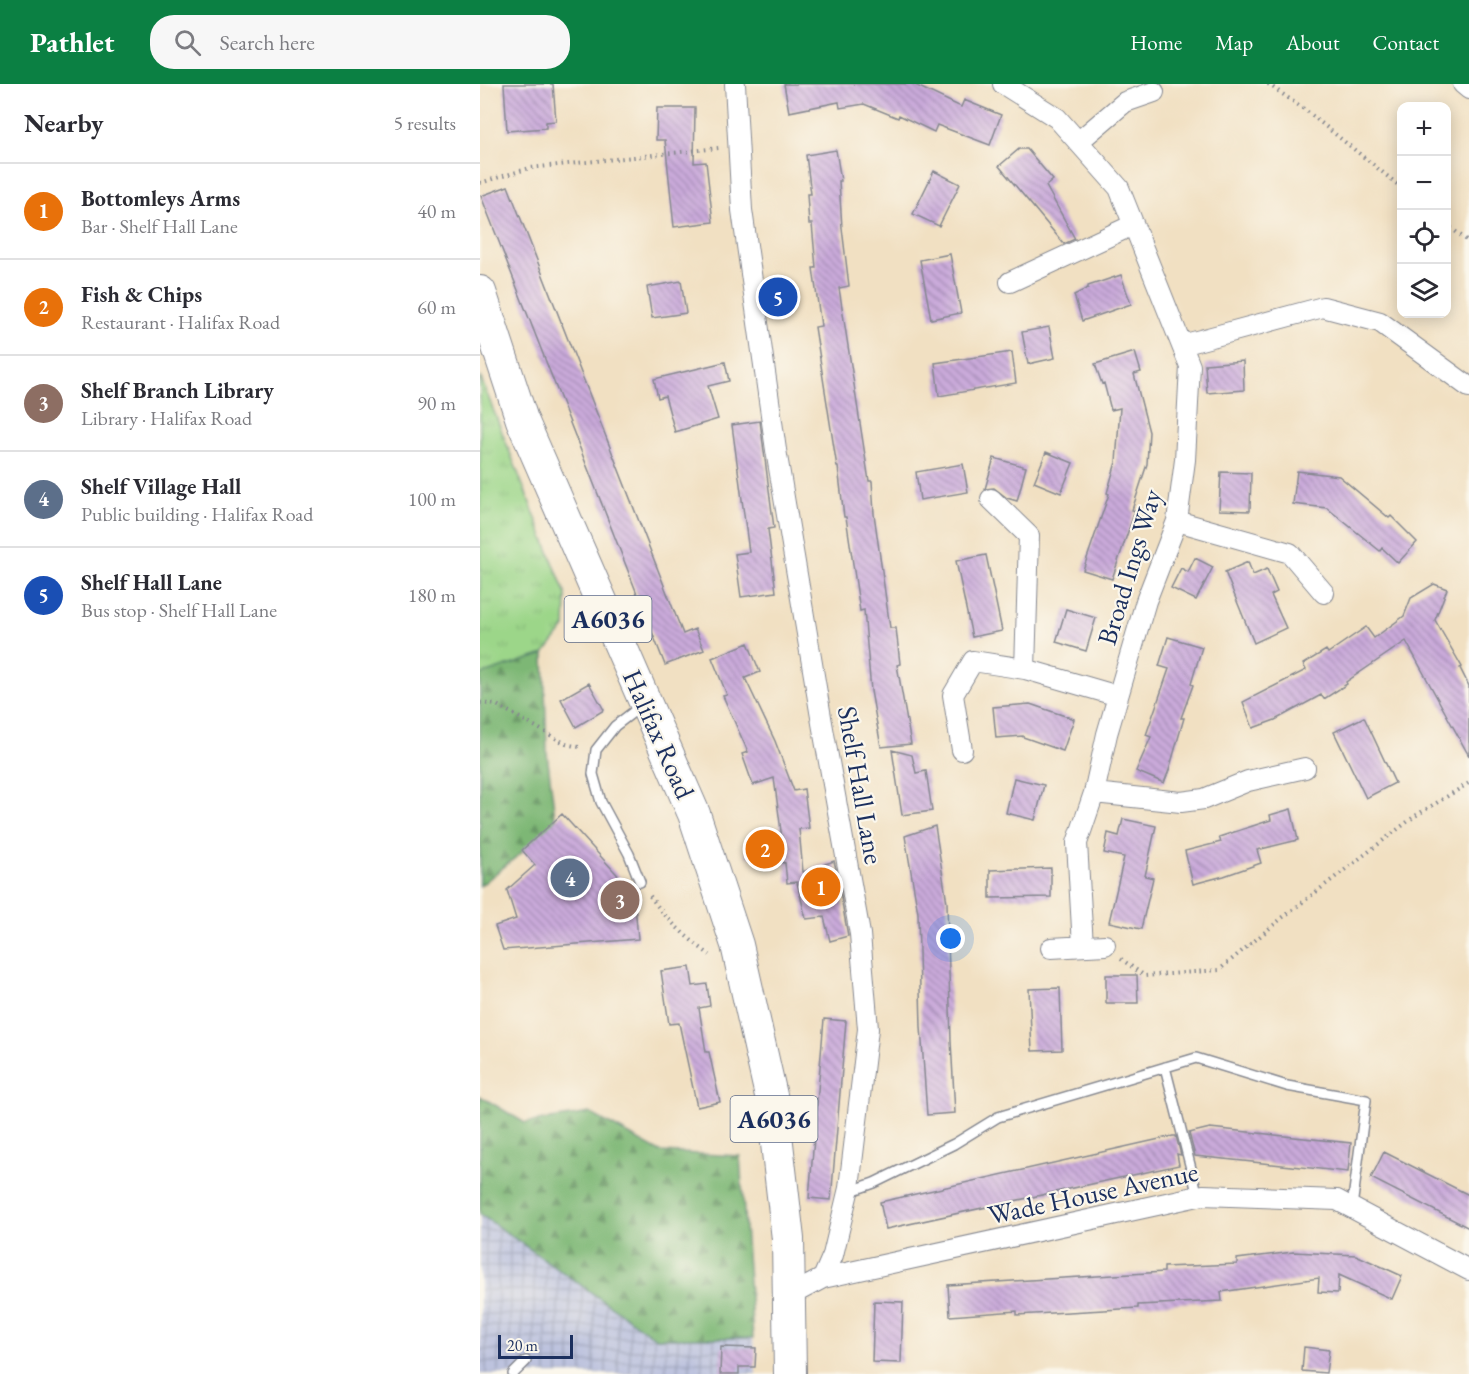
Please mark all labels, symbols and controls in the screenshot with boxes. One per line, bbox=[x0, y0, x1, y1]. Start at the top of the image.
search box bbox=[150, 15, 570, 69]
text: Pathlet bbox=[30, 24, 114, 60]
icon: search bbox=[171, 26, 204, 59]
text: Search here bbox=[219, 28, 315, 57]
text: Home bbox=[1130, 29, 1182, 56]
text: Map bbox=[1215, 29, 1253, 56]
text: About bbox=[1286, 29, 1339, 56]
text: Contact bbox=[1372, 29, 1439, 56]
map controls bbox=[1397, 102, 1451, 318]
button: + bbox=[1397, 102, 1451, 156]
text: Nearby bbox=[24, 106, 104, 140]
text: 5 results bbox=[393, 110, 456, 136]
button: − bbox=[1397, 156, 1451, 210]
text: Bottomleys Arms bbox=[81, 184, 240, 213]
text: 1 bbox=[38, 198, 49, 224]
text: 40 m bbox=[417, 198, 456, 224]
button: locate bbox=[1397, 210, 1451, 264]
text: Bar · Shelf Hall Lane bbox=[81, 213, 238, 239]
button: layers bbox=[1397, 264, 1451, 318]
pin: 5 bbox=[758, 274, 798, 320]
text: Fish & Chips bbox=[81, 280, 202, 309]
text: 2 bbox=[38, 294, 49, 320]
text: 60 m bbox=[417, 294, 456, 320]
text: Restaurant · Halifax Road bbox=[81, 309, 280, 335]
text: Shelf Branch Library bbox=[81, 376, 274, 405]
text: 3 bbox=[38, 390, 49, 416]
text: 90 m bbox=[417, 390, 456, 416]
text: Library · Halifax Road bbox=[81, 405, 252, 431]
text: Shelf Village Hall bbox=[81, 472, 241, 501]
street label: Broad Ings Way bbox=[1089, 485, 1169, 649]
text: 4 bbox=[38, 486, 49, 512]
text: 100 m bbox=[408, 486, 456, 512]
text: Public building · Halifax Road bbox=[81, 501, 313, 527]
text: Shelf Hall Lane bbox=[81, 568, 222, 597]
text: 5 bbox=[38, 582, 49, 608]
text: 180 m bbox=[408, 582, 456, 608]
road number: A6036 bbox=[564, 596, 652, 642]
text: Bus stop · Shelf Hall Lane bbox=[81, 597, 277, 623]
street label: Halifax Road bbox=[615, 664, 703, 804]
street label: Shelf Hall Lane bbox=[830, 703, 892, 867]
pin: 2 bbox=[746, 826, 784, 872]
pin: 4 bbox=[550, 856, 590, 900]
pin: 1 bbox=[802, 864, 840, 910]
pin: 3 bbox=[600, 878, 640, 922]
your location bbox=[936, 924, 965, 953]
road number: A6036 bbox=[730, 1096, 818, 1142]
street label: Wade House Avenue bbox=[985, 1154, 1201, 1232]
scale bar bbox=[498, 1332, 573, 1360]
text: 20 m bbox=[507, 1335, 538, 1356]

